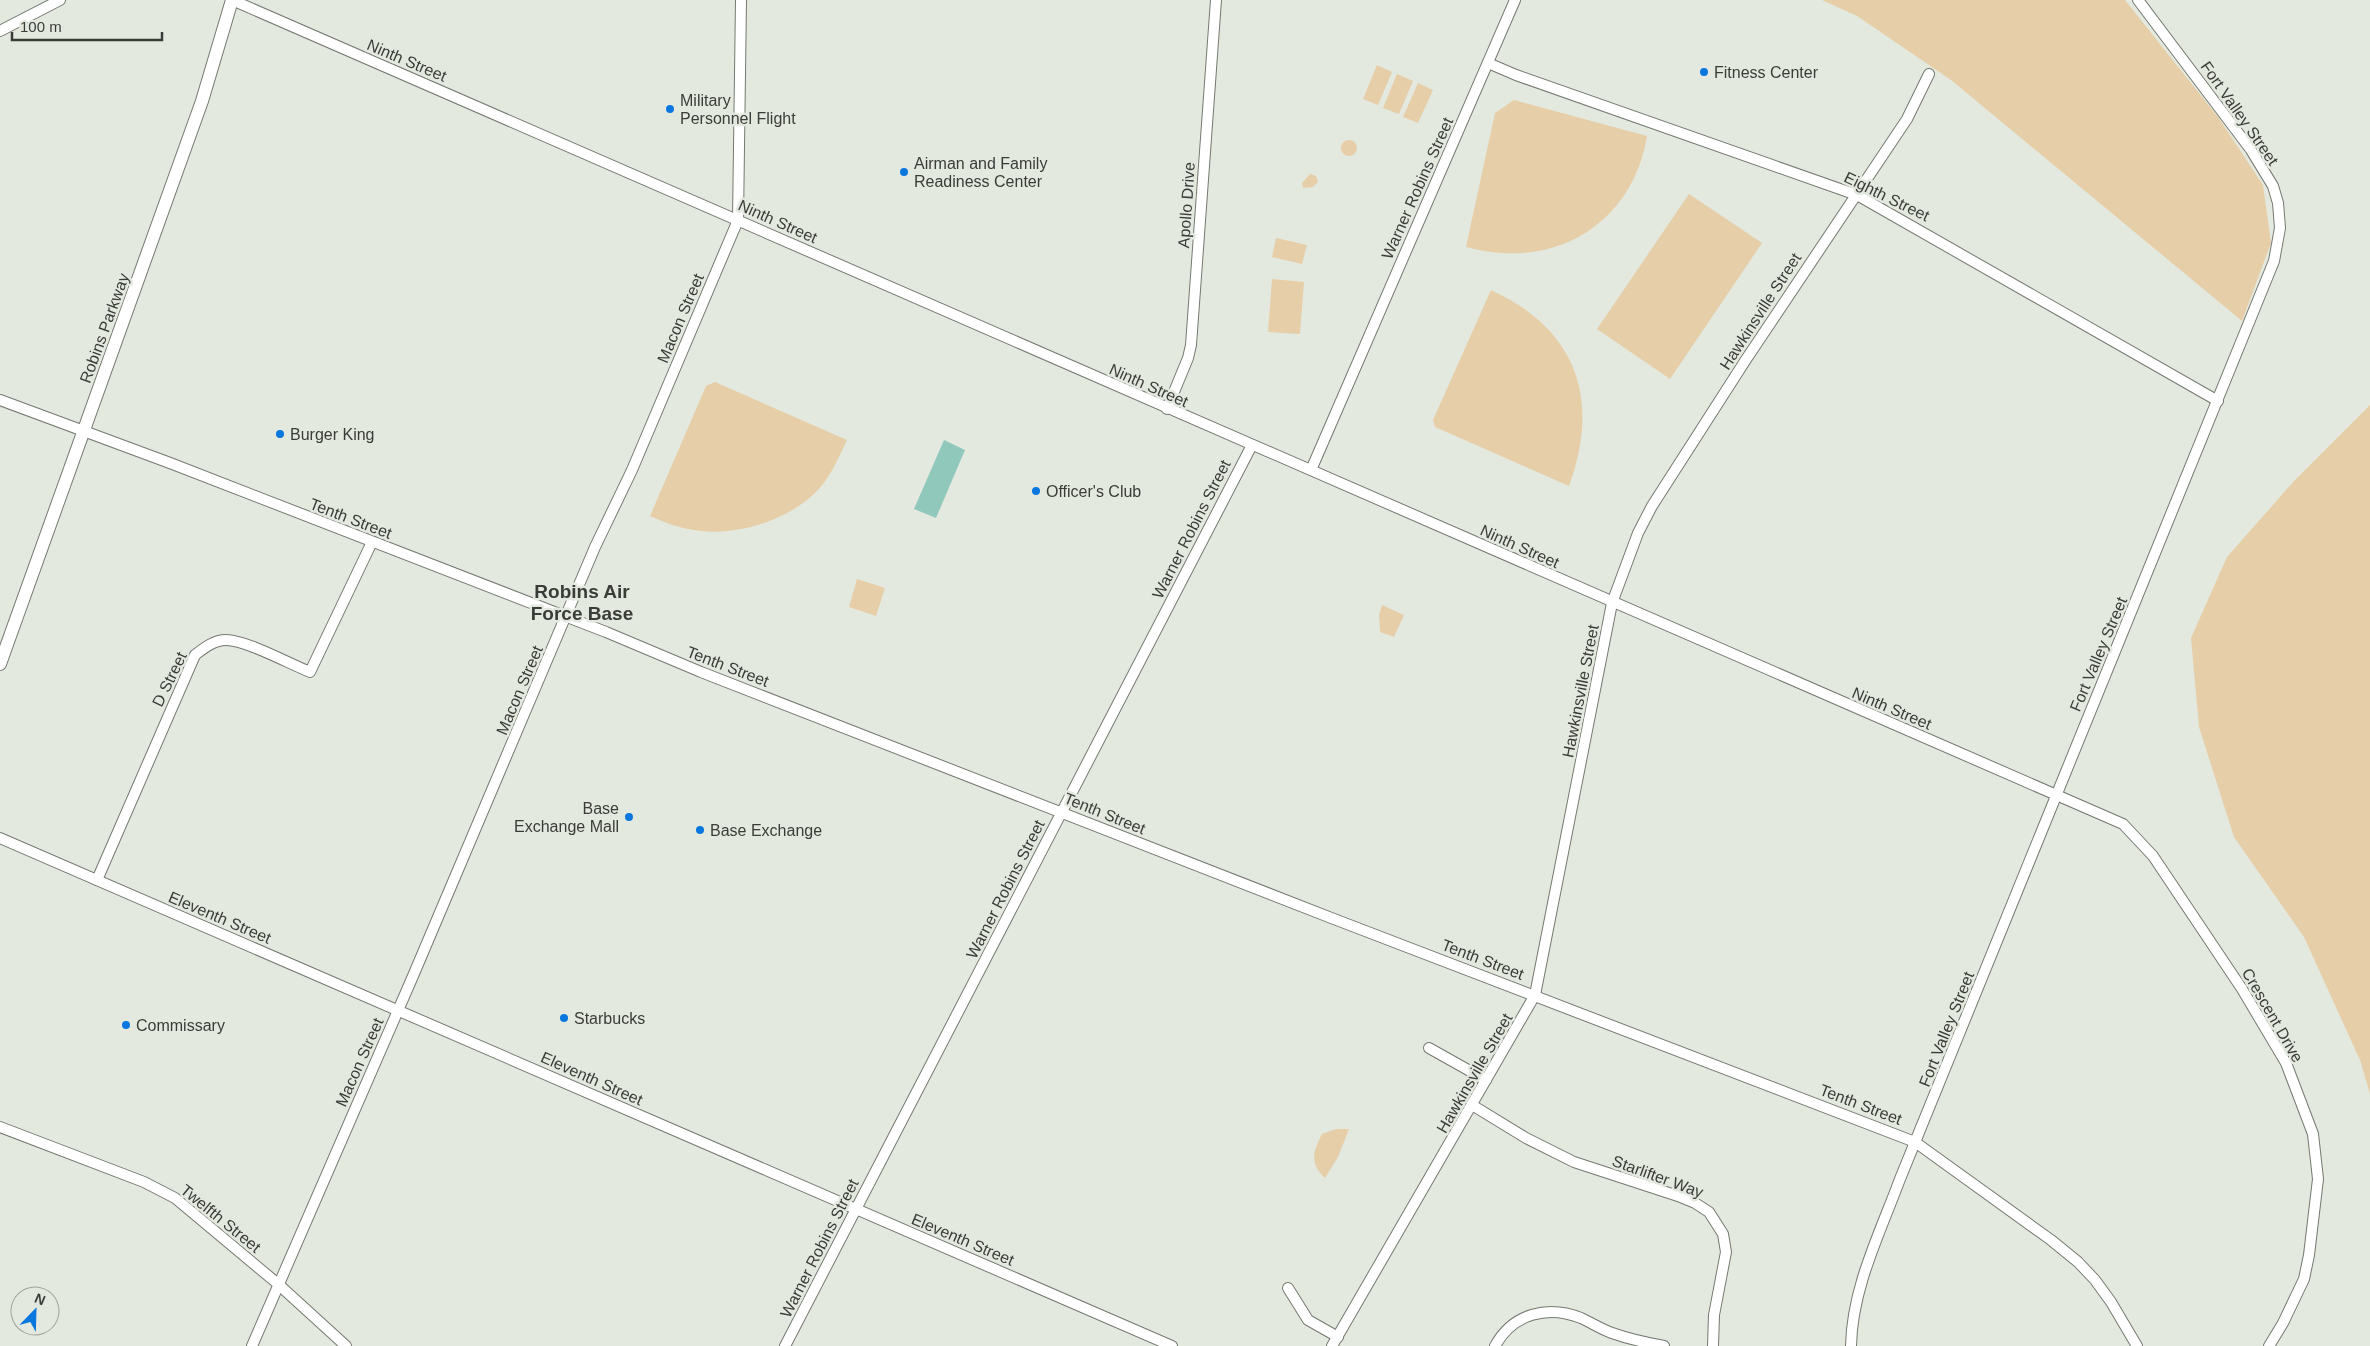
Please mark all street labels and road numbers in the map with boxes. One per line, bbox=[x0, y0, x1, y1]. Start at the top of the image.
street label: Ninth Street bbox=[365, 36, 450, 85]
street label: Fort Valley Street bbox=[2198, 58, 2282, 169]
street label: Warner Robins Street bbox=[1379, 114, 1457, 262]
street label: Apollo Drive bbox=[1175, 161, 1198, 249]
street label: Eighth Street bbox=[1841, 169, 1933, 225]
street label: Ninth Street bbox=[736, 197, 820, 247]
street label: Hawkinsville Street bbox=[1716, 250, 1805, 373]
street label: Robins Parkway bbox=[77, 271, 132, 385]
street label: Macon Street bbox=[654, 271, 707, 365]
street label: Ninth Street bbox=[1107, 361, 1191, 411]
street label: Warner Robins Street bbox=[1149, 457, 1234, 601]
street label: Tenth Street bbox=[307, 495, 395, 542]
street label: Ninth Street bbox=[1478, 522, 1562, 572]
street label: Fort Valley Street bbox=[2067, 594, 2130, 714]
street label: Hawkinsville Street bbox=[1559, 623, 1602, 759]
street label: Macon Street bbox=[493, 643, 546, 737]
street label: Tenth Street bbox=[684, 643, 772, 690]
street label: D Street bbox=[149, 649, 190, 709]
street label: Ninth Street bbox=[1850, 684, 1935, 733]
street label: Tenth Street bbox=[1062, 789, 1149, 838]
street label: Warner Robins Street bbox=[963, 817, 1048, 961]
street label: Eleventh Street bbox=[166, 888, 274, 947]
street label: Tenth Street bbox=[1439, 936, 1527, 983]
street label: Crescent Drive bbox=[2239, 965, 2306, 1065]
street label: Fort Valley Street bbox=[1916, 969, 1977, 1089]
street label: Hawkinsville Street bbox=[1433, 1010, 1516, 1136]
street label: Macon Street bbox=[332, 1015, 387, 1109]
street label: Eleventh Street bbox=[538, 1048, 646, 1109]
street label: Tenth Street bbox=[1817, 1081, 1905, 1128]
street label: Starlifter Way bbox=[1610, 1152, 1706, 1201]
street label: Warner Robins Street bbox=[777, 1176, 862, 1320]
street label: Twelfth Street bbox=[177, 1181, 264, 1256]
street label: Eleventh Street bbox=[909, 1210, 1017, 1269]

